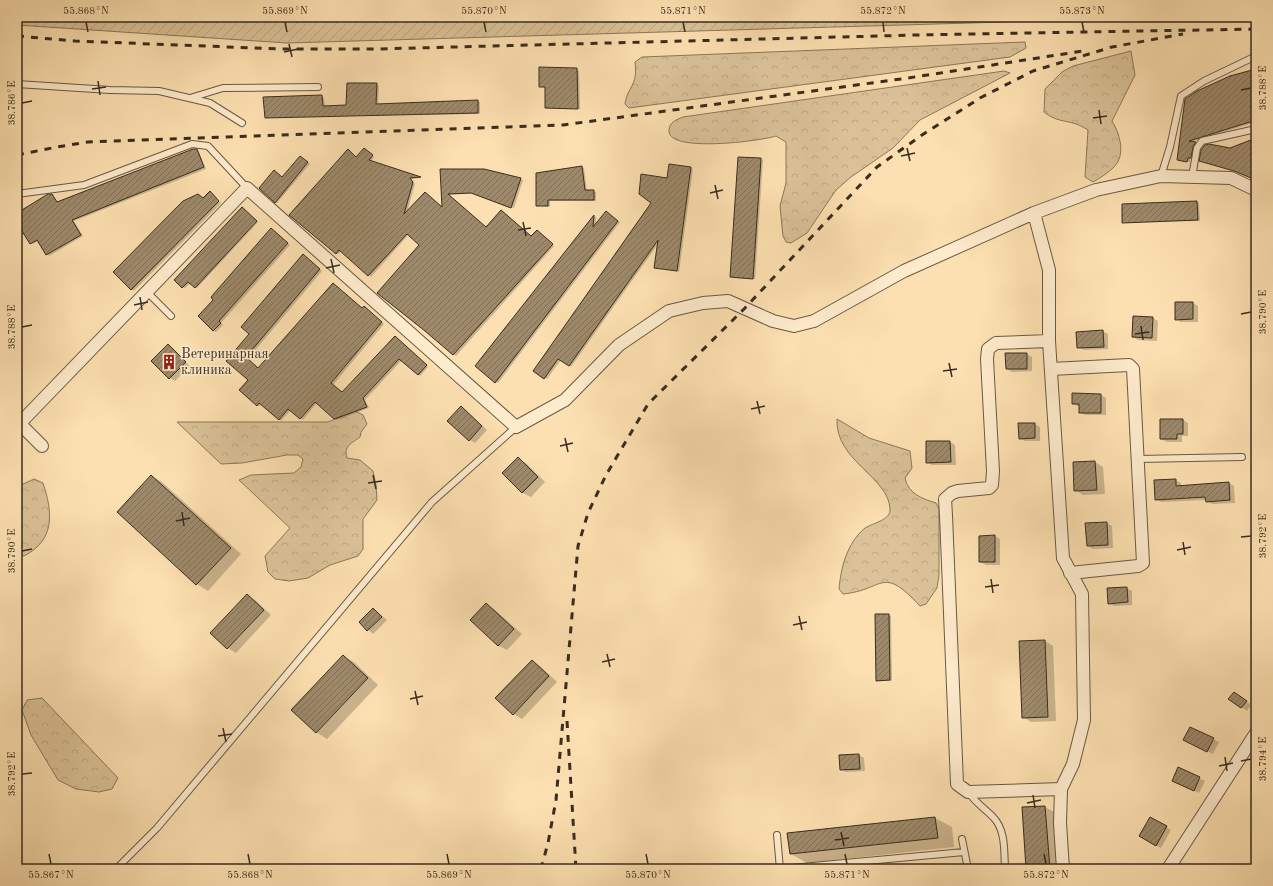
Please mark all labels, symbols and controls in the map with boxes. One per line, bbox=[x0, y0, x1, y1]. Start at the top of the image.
text: 55.868°N bbox=[63, 6, 109, 16]
text: 55.869°N bbox=[262, 6, 308, 16]
text: 55.870°N bbox=[461, 6, 507, 16]
text: 55.871°N bbox=[660, 6, 706, 16]
text: 55.872°N bbox=[860, 6, 906, 16]
text: 55.873°N bbox=[1059, 6, 1105, 16]
text: 38.788°E bbox=[1258, 66, 1268, 110]
text: 38.786°E bbox=[7, 81, 17, 125]
text: 38.790°E bbox=[1258, 290, 1268, 334]
text: 38.788°E bbox=[7, 305, 17, 349]
place label: Ветеринарная клиника bbox=[181, 347, 269, 377]
building icon: Ветеринарная клиника bbox=[160, 353, 178, 371]
text: 38.792°E bbox=[1258, 514, 1268, 558]
text: 38.790°E bbox=[7, 529, 17, 573]
text: 38.794°E bbox=[1258, 737, 1268, 781]
text: 38.792°E bbox=[7, 752, 17, 796]
text: 55.867°N bbox=[28, 870, 74, 880]
text: 55.868°N bbox=[227, 870, 273, 880]
text: 55.869°N bbox=[426, 870, 472, 880]
text: 55.870°N bbox=[625, 870, 671, 880]
text: 55.871°N bbox=[824, 870, 870, 880]
text: 55.872°N bbox=[1023, 870, 1069, 880]

